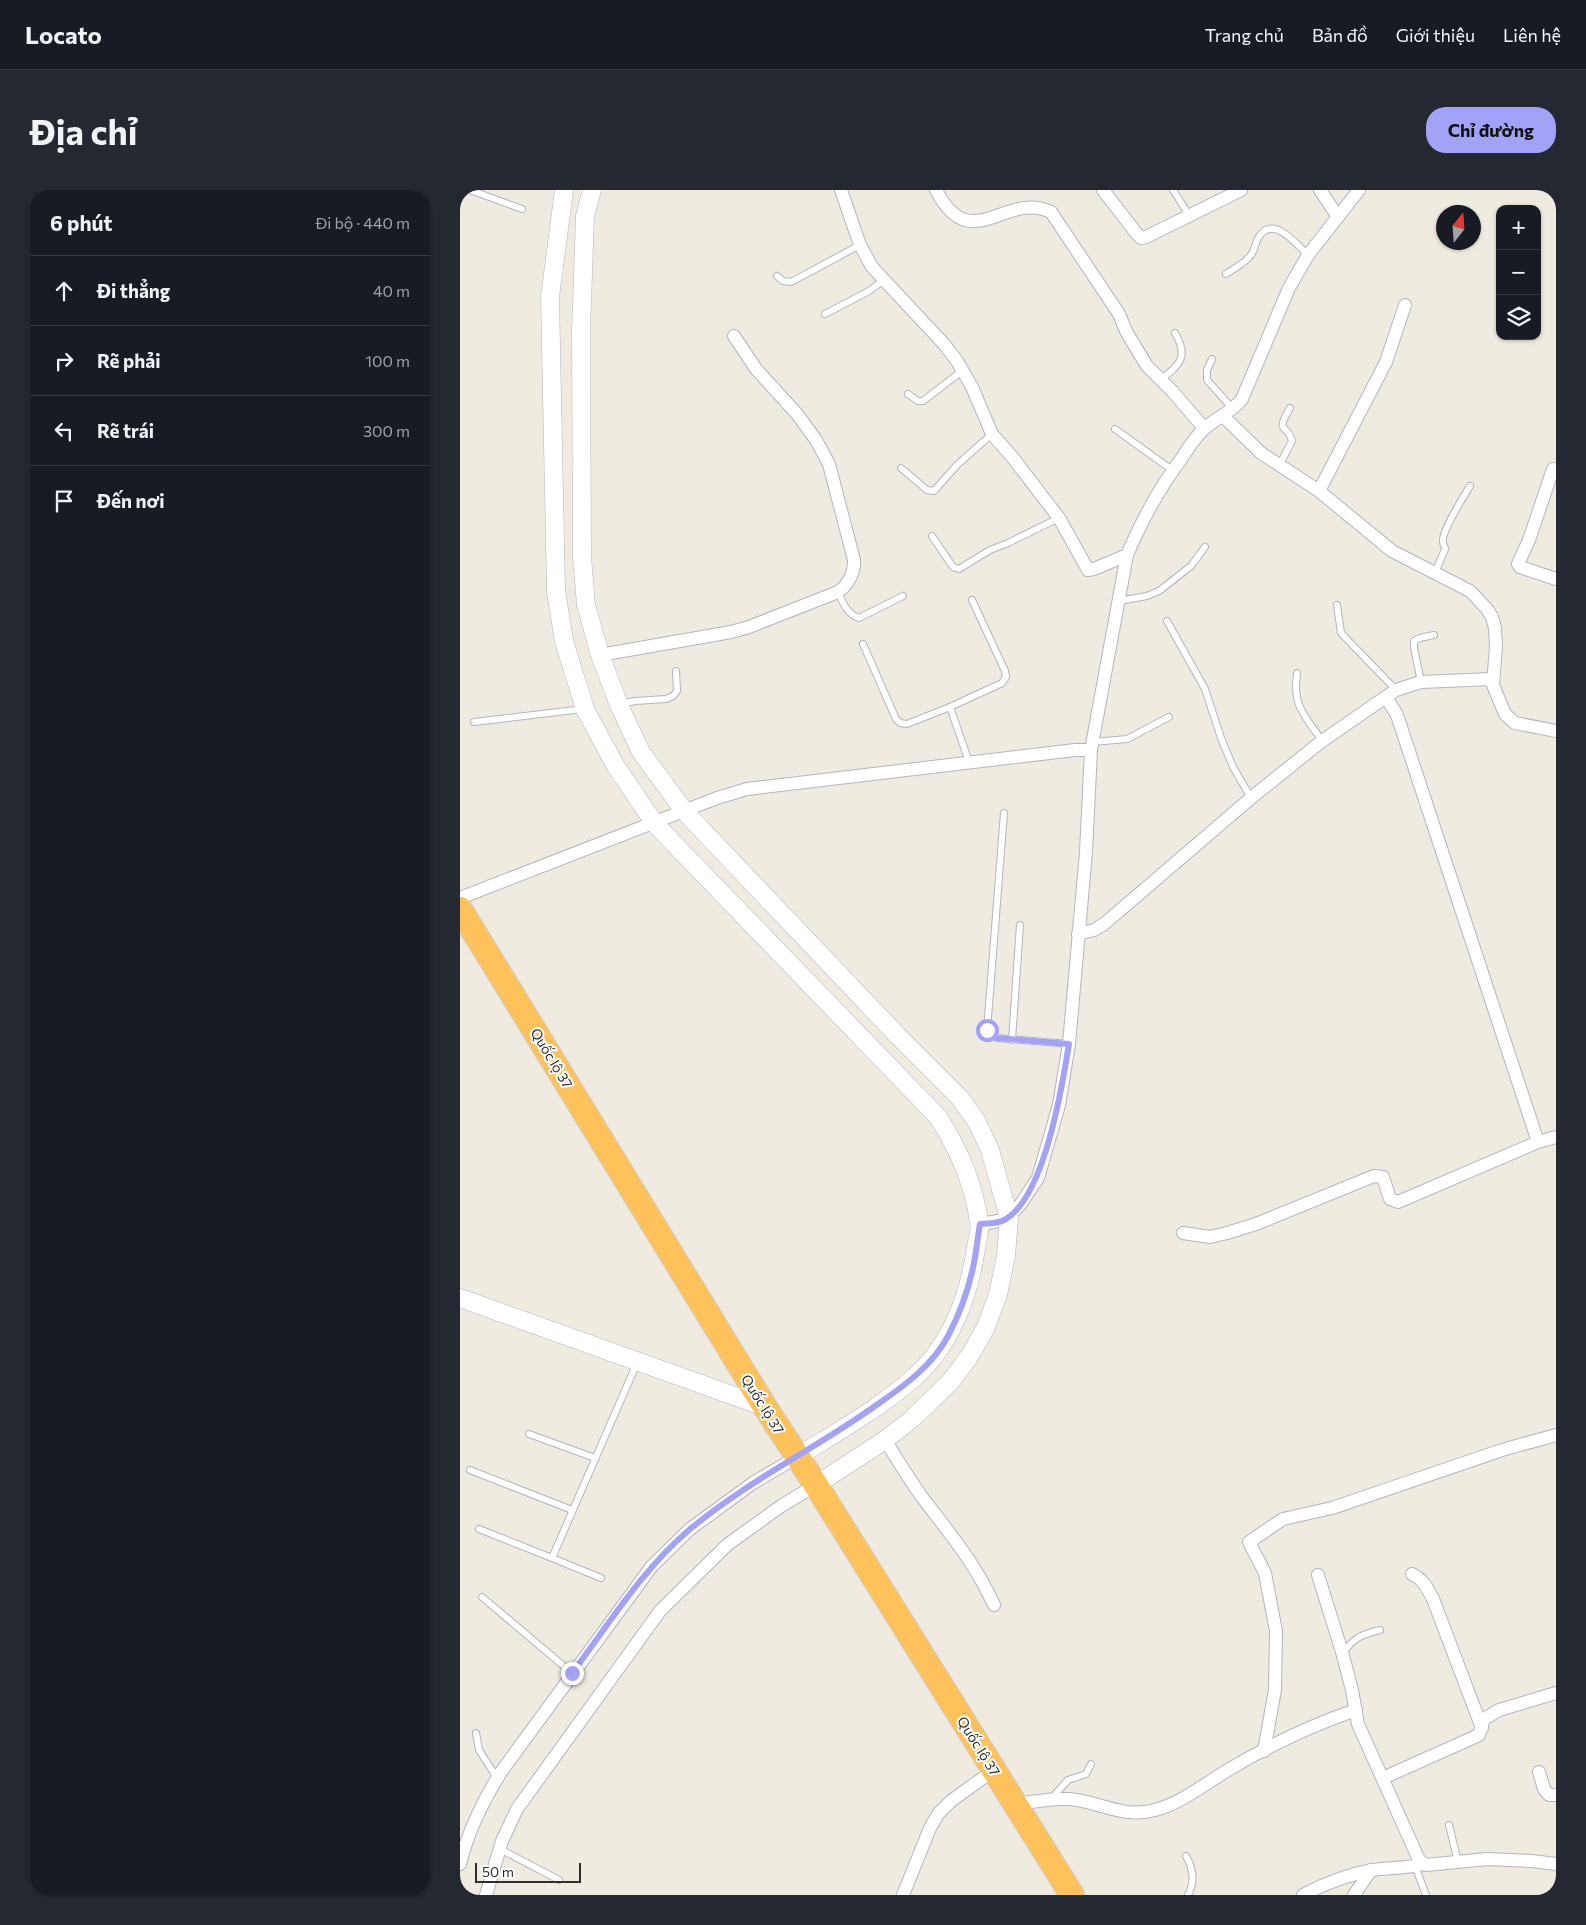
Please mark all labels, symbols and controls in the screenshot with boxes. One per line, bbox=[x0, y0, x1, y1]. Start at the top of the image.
text: Locato bbox=[25, 20, 102, 49]
text: Trang chủ bbox=[1205, 24, 1284, 46]
text: Bản đồ bbox=[1312, 24, 1368, 46]
text: Giới thiệu bbox=[1396, 24, 1475, 46]
text: Liên hệ bbox=[1503, 24, 1561, 46]
button: Chỉ đường bbox=[1426, 107, 1556, 153]
text: Địa chỉ bbox=[30, 109, 138, 152]
north arrow bbox=[1436, 205, 1481, 250]
map controls bbox=[1496, 205, 1541, 340]
button: + bbox=[1496, 205, 1541, 250]
text: 6 phút bbox=[50, 210, 112, 235]
text: Đi bộ · 440 m bbox=[315, 213, 410, 232]
button: − bbox=[1496, 250, 1541, 295]
icon: ahead bbox=[50, 277, 78, 305]
text: Đi thẳng bbox=[97, 279, 170, 302]
text: 40 m bbox=[373, 281, 410, 300]
button: layers bbox=[1496, 295, 1541, 340]
icon: right bbox=[50, 347, 78, 375]
text: Rẽ phải bbox=[97, 349, 161, 372]
text: 100 m bbox=[365, 351, 410, 370]
icon: left bbox=[50, 417, 78, 445]
text: Rẽ trái bbox=[97, 419, 154, 442]
text: 300 m bbox=[363, 421, 410, 440]
icon: arrive bbox=[50, 487, 78, 515]
text: Đến nơi bbox=[97, 489, 165, 512]
route start bbox=[976, 1019, 999, 1042]
street label: Quốc lộ 37 bbox=[527, 1025, 577, 1091]
street label: Quốc lộ 37 bbox=[738, 1371, 788, 1437]
route end bbox=[561, 1662, 584, 1685]
street label: Quốc lộ 37 bbox=[954, 1713, 1004, 1779]
scale bar bbox=[475, 1860, 581, 1883]
text: 50 m bbox=[482, 1863, 514, 1880]

